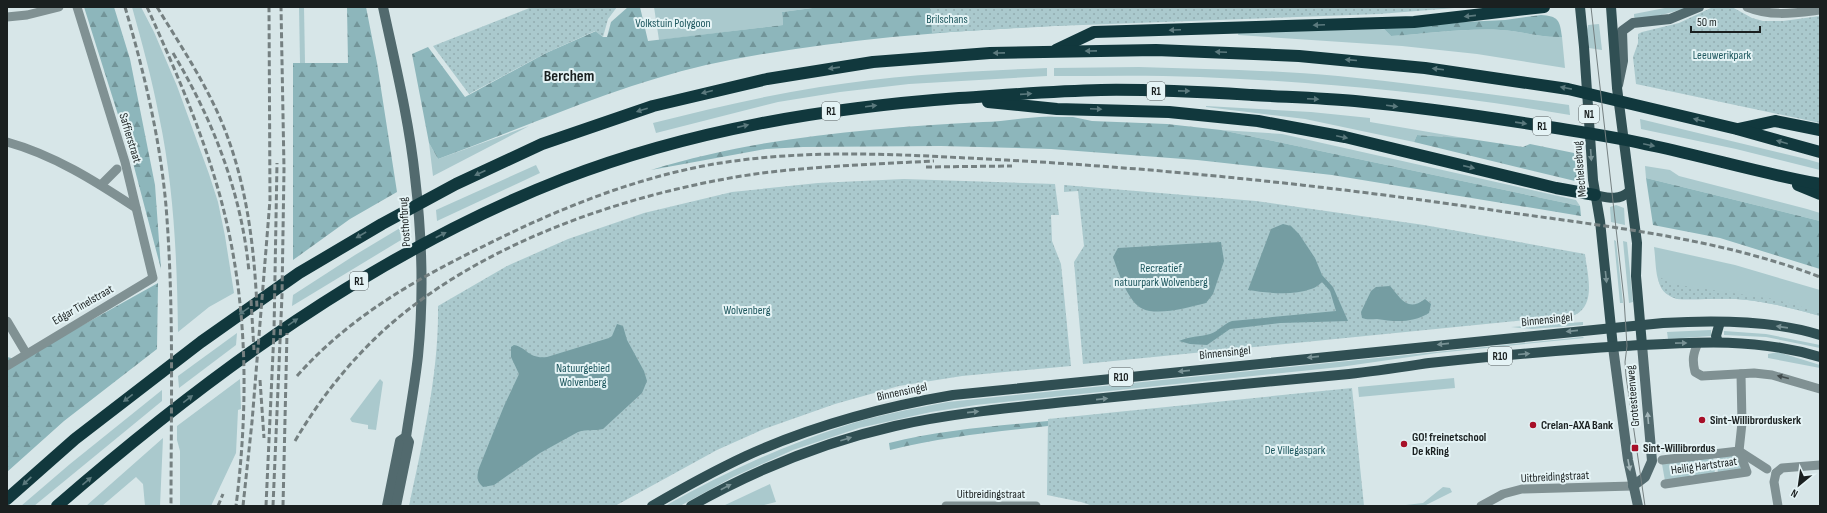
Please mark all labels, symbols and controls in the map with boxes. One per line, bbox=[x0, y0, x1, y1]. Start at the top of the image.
scale bar bbox=[1691, 8, 1760, 34]
park label: Brilschans bbox=[926, 12, 968, 27]
one-way arrow bbox=[1464, 12, 1476, 19]
text: 50 m bbox=[1697, 15, 1717, 30]
park label: Volkstuin Polygoon bbox=[635, 16, 711, 31]
one-way arrow bbox=[1312, 22, 1325, 28]
one-way arrow bbox=[1169, 26, 1181, 33]
one-way arrow bbox=[1084, 48, 1097, 54]
one-way arrow bbox=[1215, 48, 1227, 55]
park label: Leeuwerikpark bbox=[1693, 48, 1752, 63]
one-way arrow bbox=[992, 50, 1005, 56]
one-way arrow bbox=[1345, 57, 1357, 64]
one-way arrow bbox=[828, 65, 840, 71]
one-way arrow bbox=[1432, 66, 1444, 73]
district label: Berchem bbox=[544, 67, 594, 86]
road number: R1 bbox=[1147, 82, 1165, 100]
one-way arrow bbox=[1560, 85, 1573, 91]
one-way arrow bbox=[1178, 88, 1190, 95]
one-way arrow bbox=[700, 90, 713, 96]
one-way arrow bbox=[1020, 90, 1032, 97]
one-way arrow bbox=[1307, 95, 1319, 102]
road number: R1 bbox=[822, 102, 840, 120]
one-way arrow bbox=[865, 103, 877, 109]
one-way arrow bbox=[1386, 103, 1398, 109]
road number: N1 bbox=[1579, 105, 1599, 123]
one-way arrow bbox=[1090, 106, 1102, 113]
one-way arrow bbox=[635, 107, 647, 113]
street label: Saffierstraat bbox=[115, 111, 145, 165]
one-way arrow bbox=[1693, 116, 1705, 122]
road number: R1 bbox=[1533, 117, 1551, 135]
one-way arrow bbox=[1515, 120, 1527, 126]
one-way arrow bbox=[736, 123, 749, 129]
one-way arrow bbox=[1336, 134, 1348, 140]
one-way arrow bbox=[1776, 139, 1788, 145]
street label: Mechelsebrug bbox=[1570, 140, 1590, 198]
one-way arrow bbox=[1643, 142, 1655, 148]
one-way arrow bbox=[1588, 149, 1595, 161]
one-way arrow bbox=[1463, 164, 1475, 170]
one-way arrow bbox=[474, 170, 486, 176]
street label: Posthofbrug bbox=[396, 196, 414, 247]
one-way arrow bbox=[355, 232, 367, 239]
one-way arrow bbox=[435, 232, 447, 238]
park label: Recreatief natuurpark Wolvenberg bbox=[1114, 261, 1208, 290]
one-way arrow bbox=[1602, 271, 1609, 283]
road number: R1 bbox=[350, 272, 368, 290]
street label: Edgar Tinelstraat bbox=[50, 281, 116, 328]
park label: Wolvenberg bbox=[723, 303, 771, 318]
one-way arrow bbox=[239, 307, 249, 315]
street label: Binnensingel bbox=[1521, 310, 1573, 330]
one-way arrow bbox=[288, 318, 298, 326]
one-way arrow bbox=[1776, 324, 1788, 330]
one-way arrow bbox=[1566, 328, 1578, 334]
one-way arrow bbox=[1675, 340, 1688, 346]
one-way arrow bbox=[1437, 341, 1449, 347]
street label: Binnensingel bbox=[1199, 343, 1251, 363]
road number: R10 bbox=[1488, 347, 1512, 365]
one-way arrow bbox=[1518, 351, 1530, 357]
one-way arrow bbox=[1307, 354, 1319, 361]
park label: Natuurgebied Wolvenberg bbox=[556, 361, 610, 390]
street label: Grotesteenweg bbox=[1623, 364, 1643, 427]
one-way arrow bbox=[1178, 367, 1190, 374]
road number: R10 bbox=[1109, 368, 1133, 386]
one-way arrow bbox=[1777, 374, 1789, 380]
street label: Binnensingel bbox=[875, 379, 929, 405]
one-way arrow bbox=[122, 394, 133, 402]
one-way arrow bbox=[183, 395, 193, 403]
one-way arrow bbox=[1096, 395, 1108, 402]
one-way arrow bbox=[967, 409, 979, 416]
one-way arrow bbox=[1644, 412, 1651, 424]
place label: Sint-Willibrorduskerk bbox=[1710, 413, 1801, 428]
marker: Sint-Willibrorduskerk bbox=[1697, 415, 1707, 425]
place label: Crelan-AXA Bank bbox=[1541, 418, 1613, 433]
marker: Crelan-AXA Bank bbox=[1528, 420, 1538, 430]
place label: GO! freinetschool De kRing bbox=[1412, 430, 1486, 459]
one-way arrow bbox=[840, 436, 852, 442]
marker: GO! freinetschool De kRing bbox=[1399, 439, 1409, 449]
place label: Sint-Willibrordus bbox=[1643, 441, 1716, 456]
park label: De Villegaspark bbox=[1265, 443, 1326, 458]
marker: Sint-Willibrordus bbox=[1630, 443, 1640, 453]
street label: Heilig Hartstraat bbox=[1670, 454, 1738, 478]
one-way arrow bbox=[1626, 459, 1632, 471]
north arrow bbox=[1779, 465, 1819, 505]
street label: Uitbreidingstraat bbox=[1520, 468, 1590, 486]
one-way arrow bbox=[22, 476, 32, 485]
one-way arrow bbox=[82, 476, 92, 485]
one-way arrow bbox=[720, 484, 731, 491]
text: N bbox=[1789, 486, 1800, 500]
street label: Uitbreidingstraat bbox=[957, 487, 1026, 502]

